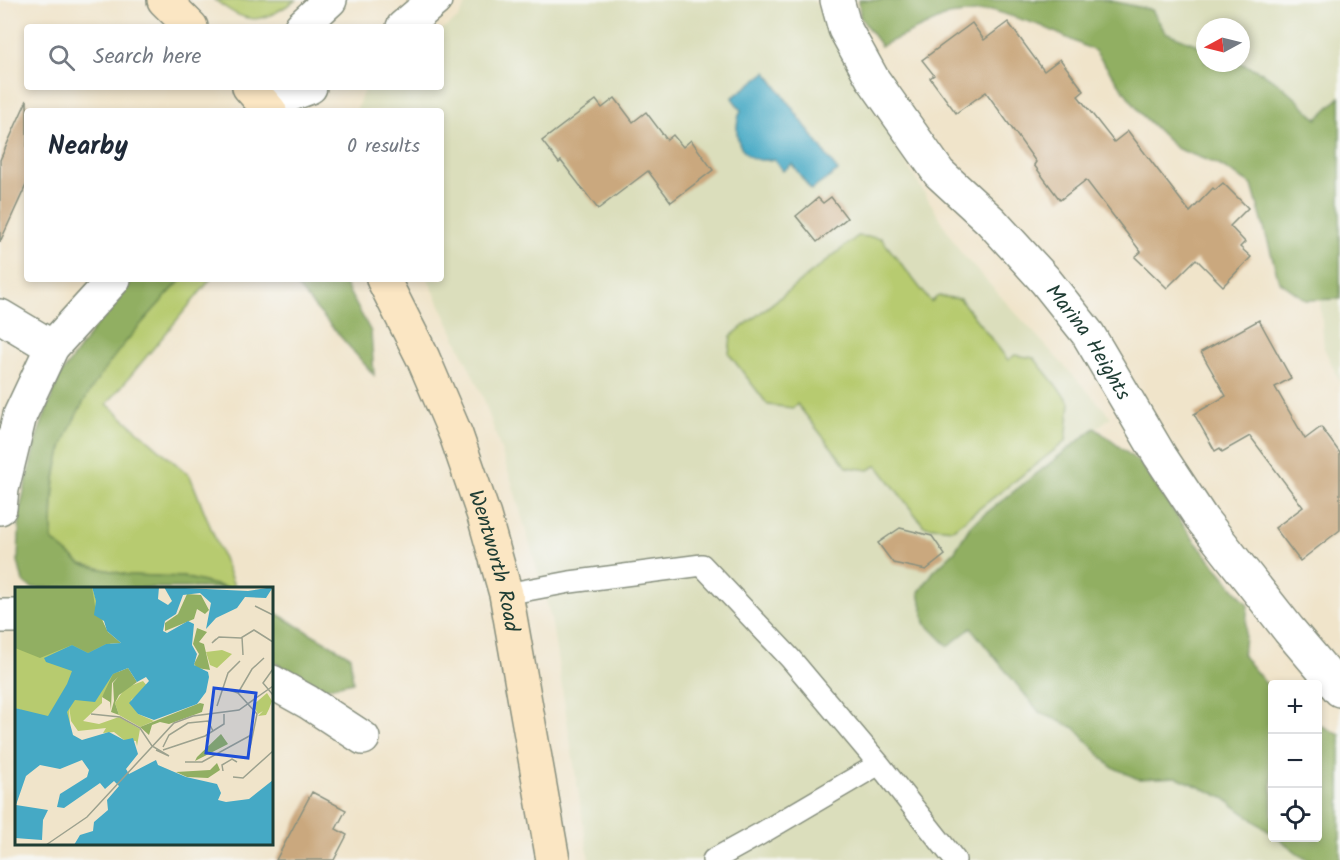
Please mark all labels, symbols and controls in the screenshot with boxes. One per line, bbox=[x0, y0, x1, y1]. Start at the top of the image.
north arrow bbox=[1196, 18, 1250, 72]
search box bbox=[24, 24, 444, 90]
text: Search here bbox=[93, 40, 201, 75]
icon: search bbox=[45, 41, 78, 74]
text: Nearby bbox=[48, 126, 128, 168]
text: 0 results bbox=[347, 131, 420, 163]
street label: Marina Heights bbox=[1036, 277, 1139, 407]
street label: Wentworth Road bbox=[458, 486, 527, 635]
inset map bbox=[15, 587, 273, 845]
map controls bbox=[1268, 680, 1322, 842]
button: + bbox=[1268, 680, 1322, 734]
button: − bbox=[1268, 734, 1322, 788]
button: locate bbox=[1268, 788, 1322, 842]

